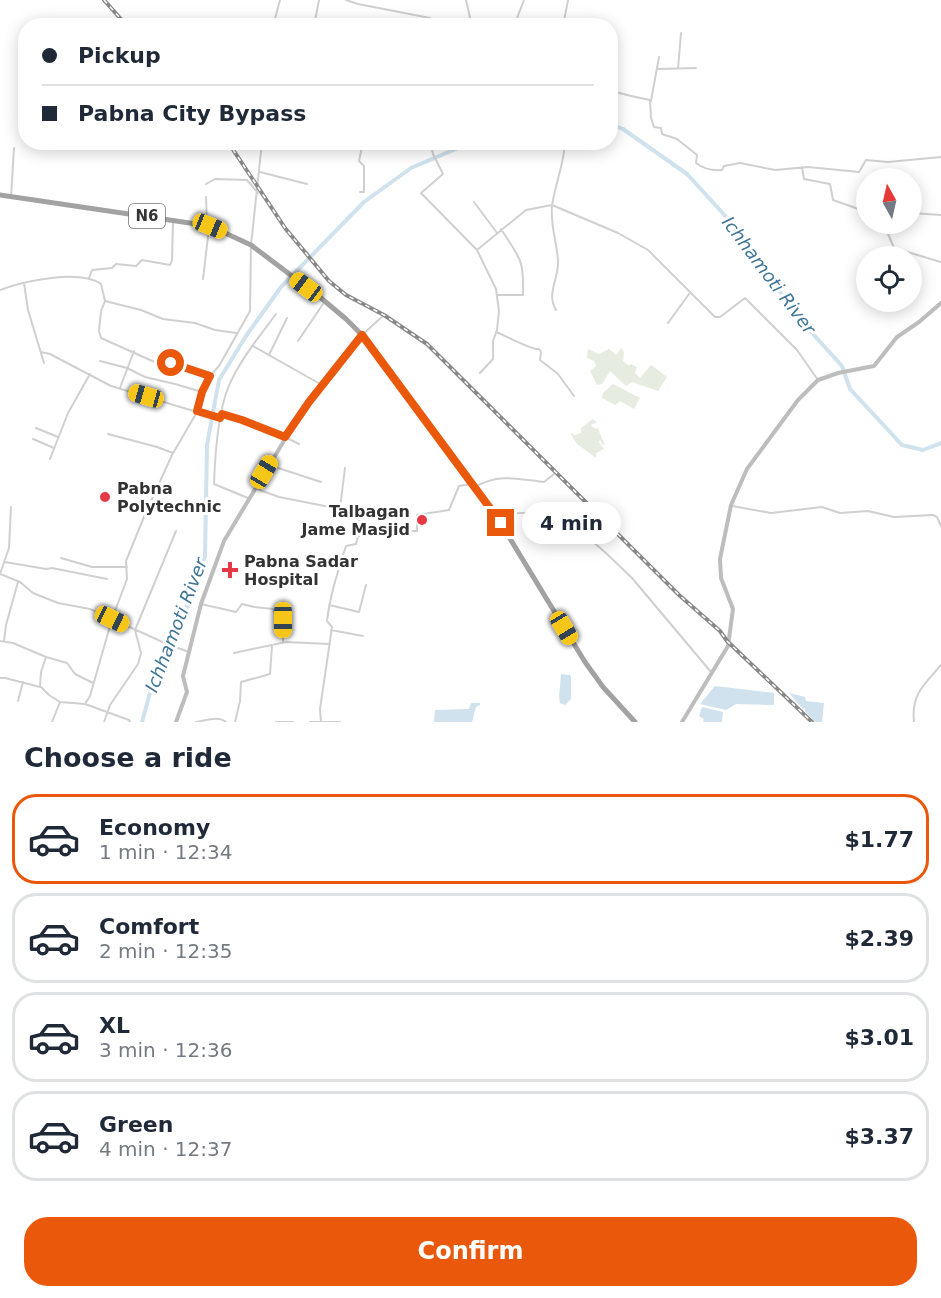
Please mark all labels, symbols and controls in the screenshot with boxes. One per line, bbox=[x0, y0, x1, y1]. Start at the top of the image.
text: Pickup bbox=[78, 43, 161, 68]
text: Pabna City Bypass bbox=[78, 101, 306, 126]
north arrow bbox=[856, 168, 922, 234]
map controls bbox=[856, 168, 922, 312]
road number: N6 bbox=[129, 204, 165, 228]
car bbox=[190, 211, 230, 241]
water label: Ichhamoti River bbox=[718, 212, 821, 339]
button: locate bbox=[856, 246, 922, 312]
car bbox=[286, 269, 326, 305]
route start bbox=[157, 349, 184, 376]
car bbox=[126, 382, 166, 410]
car bbox=[247, 452, 281, 492]
place label: Pabna Polytechnic bbox=[117, 479, 221, 516]
marker: Pabna Polytechnic bbox=[98, 490, 112, 504]
place label: Talbagan Jame Masjid bbox=[300, 502, 410, 539]
callout: 4 min bbox=[522, 502, 621, 544]
route end bbox=[487, 509, 514, 536]
text: 4 min bbox=[540, 511, 603, 535]
marker: Talbagan Jame Masjid bbox=[415, 513, 429, 527]
place label: Pabna Sadar Hospital bbox=[244, 552, 358, 589]
water label: Ichhamoti River bbox=[141, 553, 212, 695]
marker: Pabna Sadar Hospital bbox=[221, 561, 239, 579]
car bbox=[274, 602, 292, 638]
car bbox=[92, 603, 132, 635]
car bbox=[547, 608, 581, 648]
text: Choose a ride bbox=[24, 742, 232, 773]
icon: car bbox=[27, 812, 81, 866]
text: Economy bbox=[99, 815, 210, 840]
text: $1.77 bbox=[844, 827, 914, 852]
text: 1 min · 12:34 bbox=[99, 840, 233, 864]
icon: car bbox=[27, 911, 81, 965]
text: Comfort bbox=[99, 914, 199, 939]
text: $2.39 bbox=[844, 926, 914, 951]
text: 2 min · 12:35 bbox=[99, 939, 233, 963]
icon: car bbox=[27, 1010, 81, 1064]
text: XL bbox=[99, 1013, 130, 1038]
text: $3.01 bbox=[844, 1025, 914, 1050]
text: 3 min · 12:36 bbox=[99, 1038, 233, 1062]
icon: car bbox=[27, 1109, 81, 1163]
text: Green bbox=[99, 1112, 173, 1137]
text: $3.37 bbox=[844, 1124, 914, 1149]
text: 4 min · 12:37 bbox=[99, 1137, 233, 1161]
button: Confirm bbox=[24, 1217, 917, 1286]

